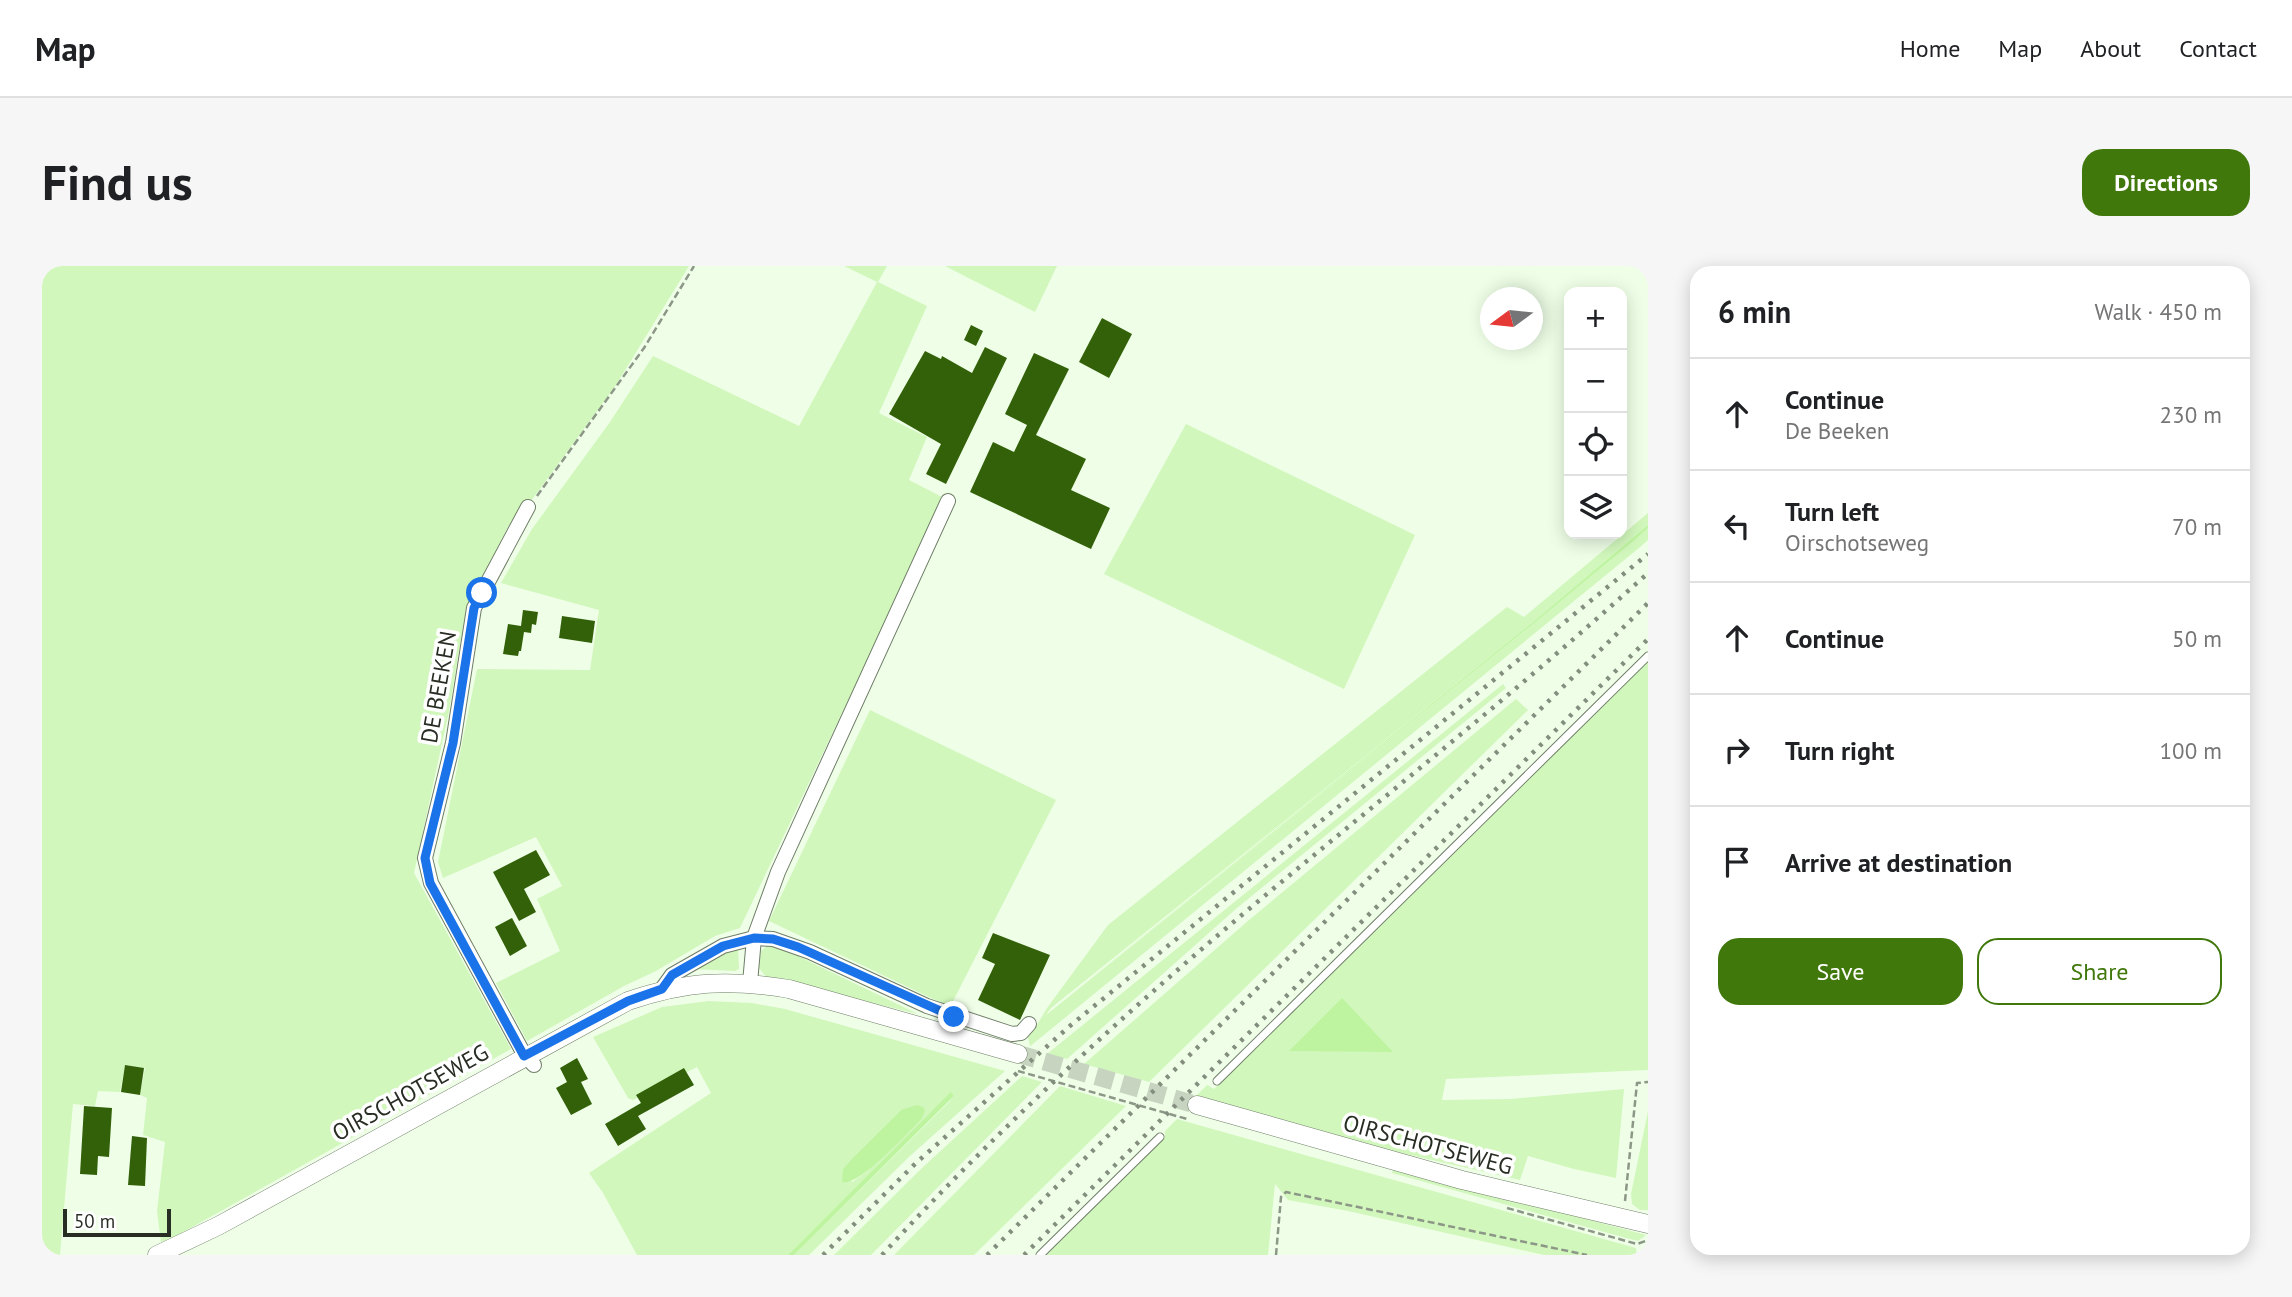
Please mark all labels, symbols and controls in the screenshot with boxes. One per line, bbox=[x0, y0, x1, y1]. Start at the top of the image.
text: Map bbox=[35, 27, 96, 70]
text: Home bbox=[1900, 33, 1960, 64]
text: Map bbox=[1998, 33, 2042, 64]
text: About bbox=[2080, 33, 2141, 64]
text: Contact bbox=[2179, 33, 2257, 64]
button: Directions bbox=[2082, 149, 2250, 216]
text: Find us bbox=[42, 150, 193, 214]
north arrow bbox=[1480, 287, 1543, 350]
map controls bbox=[1564, 287, 1627, 539]
button: + bbox=[1564, 287, 1627, 350]
text: 6 min bbox=[1718, 292, 1791, 331]
text: Walk · 450 m bbox=[2095, 297, 2222, 326]
button: − bbox=[1564, 350, 1627, 413]
text: Continue bbox=[1785, 383, 1884, 416]
icon: ahead bbox=[1718, 395, 1756, 433]
text: 230 m bbox=[2160, 400, 2222, 429]
button: locate bbox=[1564, 413, 1627, 476]
text: De Beeken bbox=[1785, 416, 1889, 445]
button: layers bbox=[1564, 476, 1627, 539]
text: Turn left bbox=[1785, 495, 1879, 528]
icon: left bbox=[1718, 507, 1756, 545]
text: 70 m bbox=[2172, 512, 2222, 541]
text: Oirschotseweg bbox=[1785, 528, 1929, 557]
route start bbox=[466, 577, 497, 608]
icon: ahead bbox=[1718, 619, 1756, 657]
text: Continue bbox=[1785, 622, 1884, 655]
text: 50 m bbox=[2172, 624, 2222, 653]
street label: DE BEEKEN bbox=[414, 629, 462, 745]
icon: right bbox=[1718, 731, 1756, 769]
text: Turn right bbox=[1785, 734, 1894, 767]
text: 100 m bbox=[2160, 736, 2222, 765]
icon: arrive bbox=[1718, 843, 1756, 881]
text: Arrive at destination bbox=[1785, 846, 2012, 879]
button: Save bbox=[1718, 938, 1963, 1005]
button: Share bbox=[1977, 938, 2222, 1005]
route end bbox=[938, 1001, 969, 1032]
street label: OIRSCHOTSEWEG bbox=[327, 1037, 493, 1147]
street label: OIRSCHOTSEWEG bbox=[1340, 1107, 1516, 1181]
scale bar bbox=[63, 1206, 172, 1238]
text: 50 m bbox=[74, 1209, 115, 1233]

